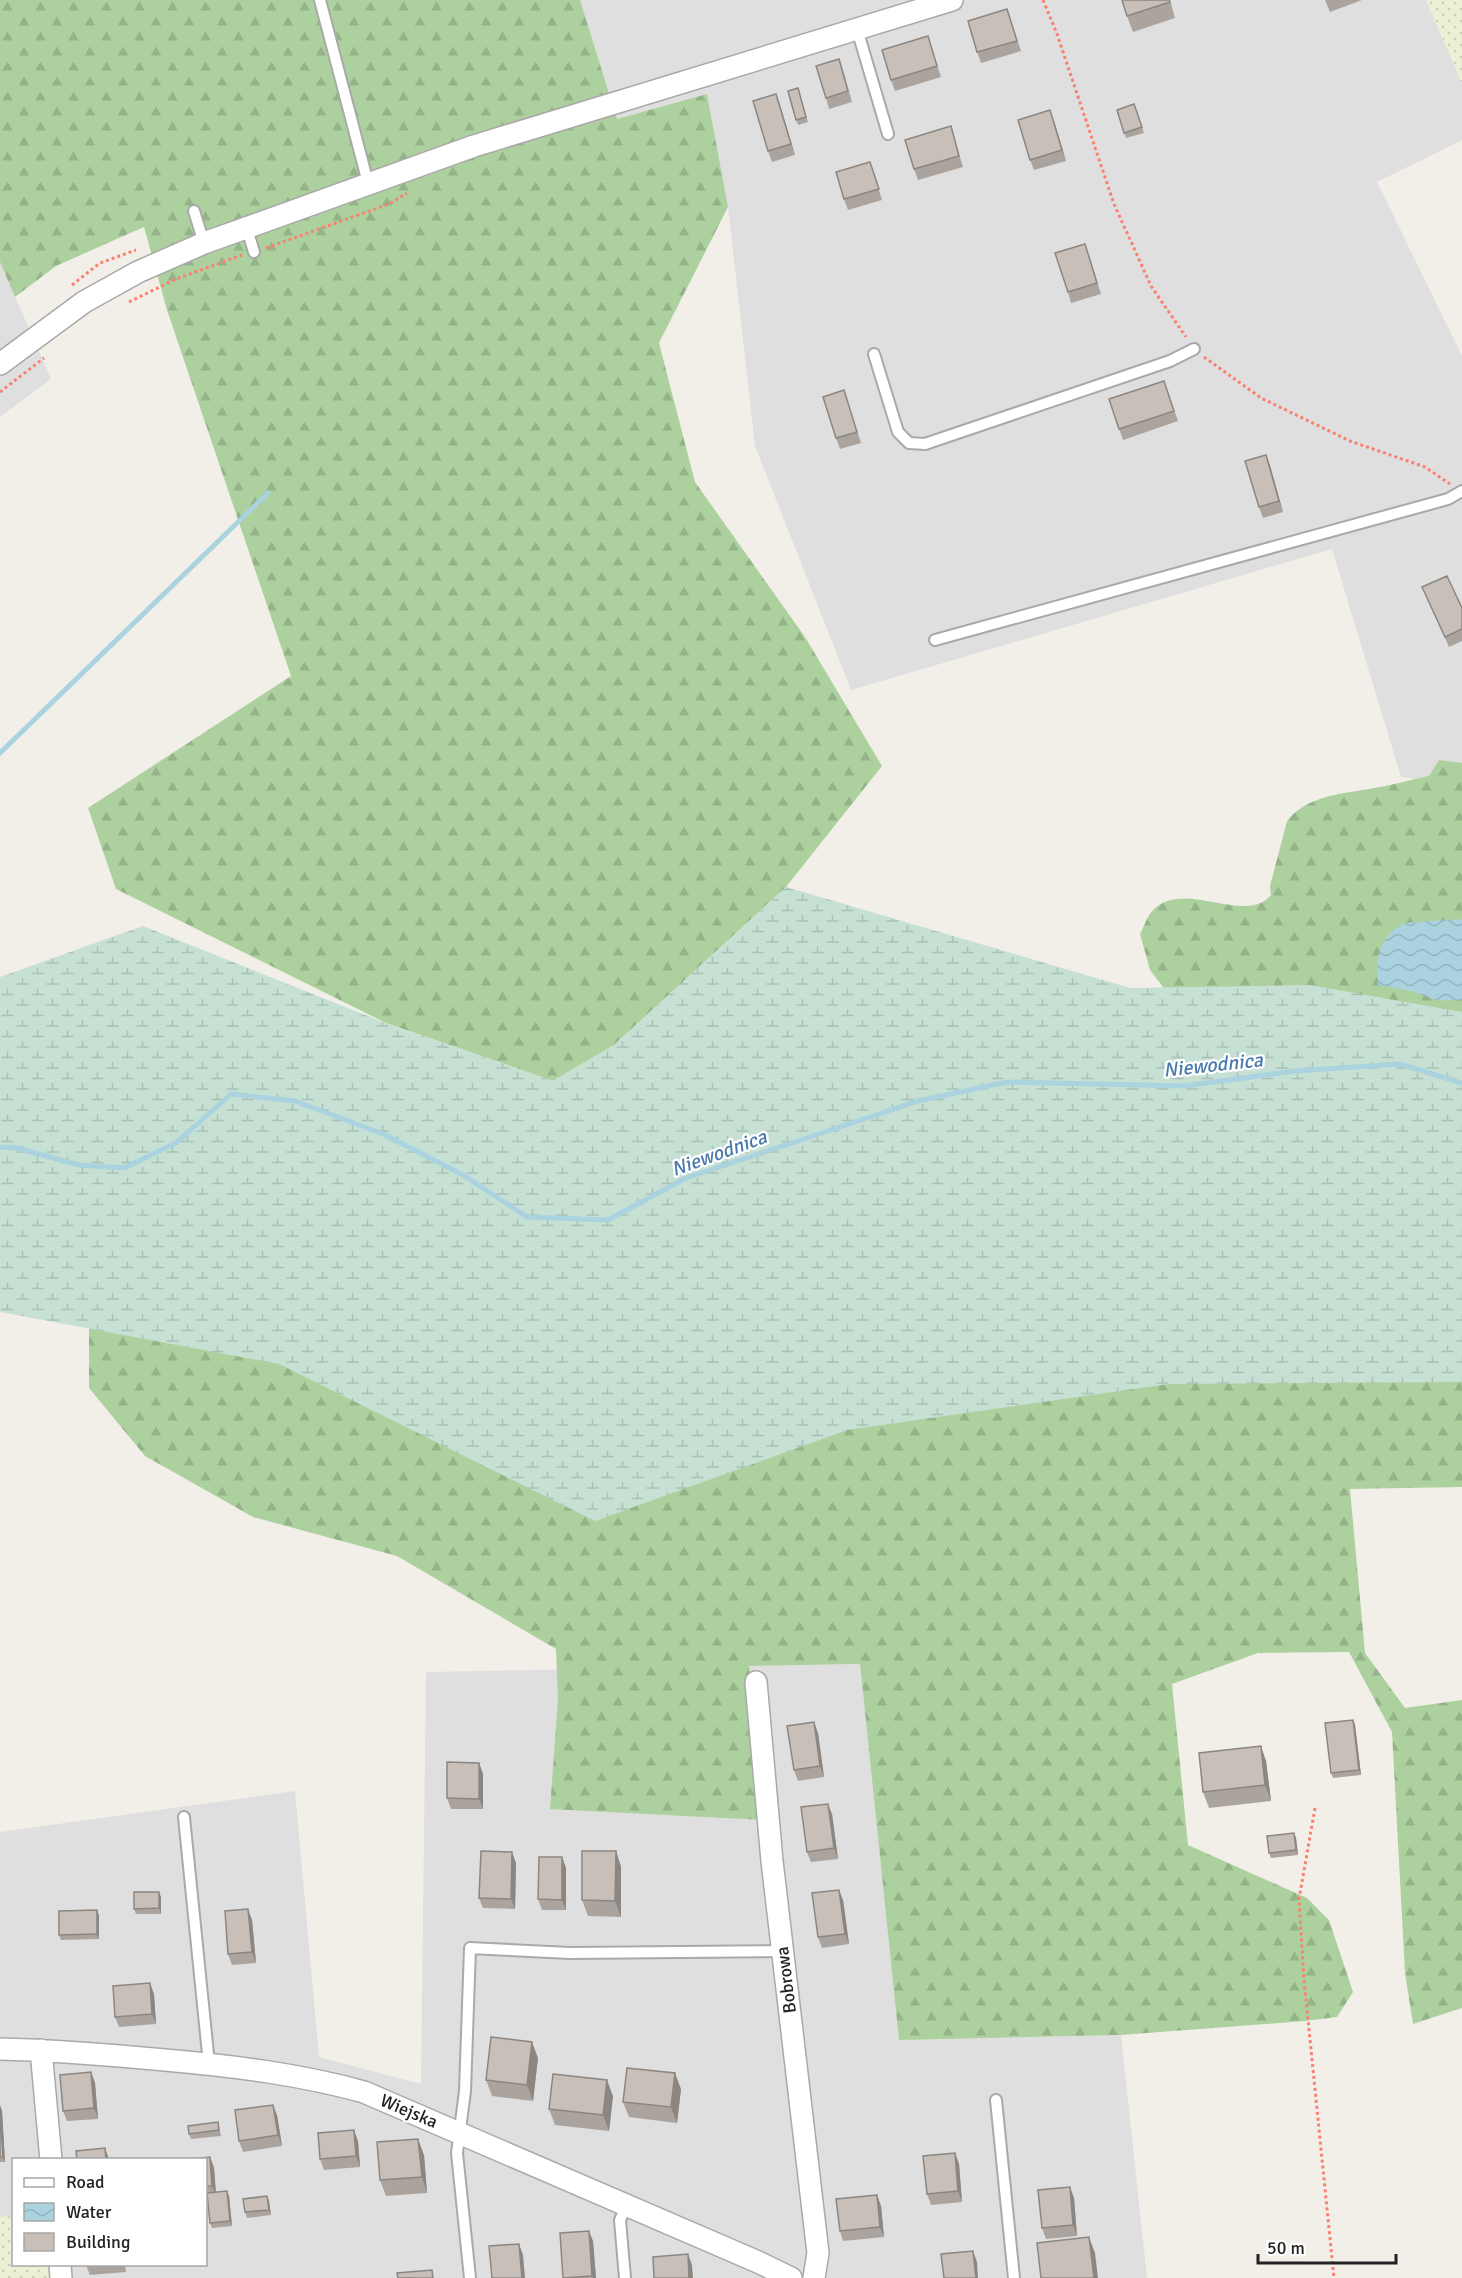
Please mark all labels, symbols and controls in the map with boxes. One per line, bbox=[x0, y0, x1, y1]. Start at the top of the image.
water label: Niewodnica bbox=[1162, 1047, 1265, 1083]
water label: Niewodnica bbox=[668, 1124, 771, 1182]
street label: Bobrowa bbox=[771, 1945, 801, 2015]
street label: Wiejska bbox=[377, 2089, 441, 2133]
legend bbox=[12, 2158, 207, 2266]
text: Road bbox=[66, 2171, 105, 2193]
text: Water bbox=[66, 2201, 112, 2223]
scale bar bbox=[1258, 2227, 1396, 2265]
text: Building bbox=[66, 2231, 130, 2253]
text: 50 m bbox=[1267, 2237, 1305, 2259]

